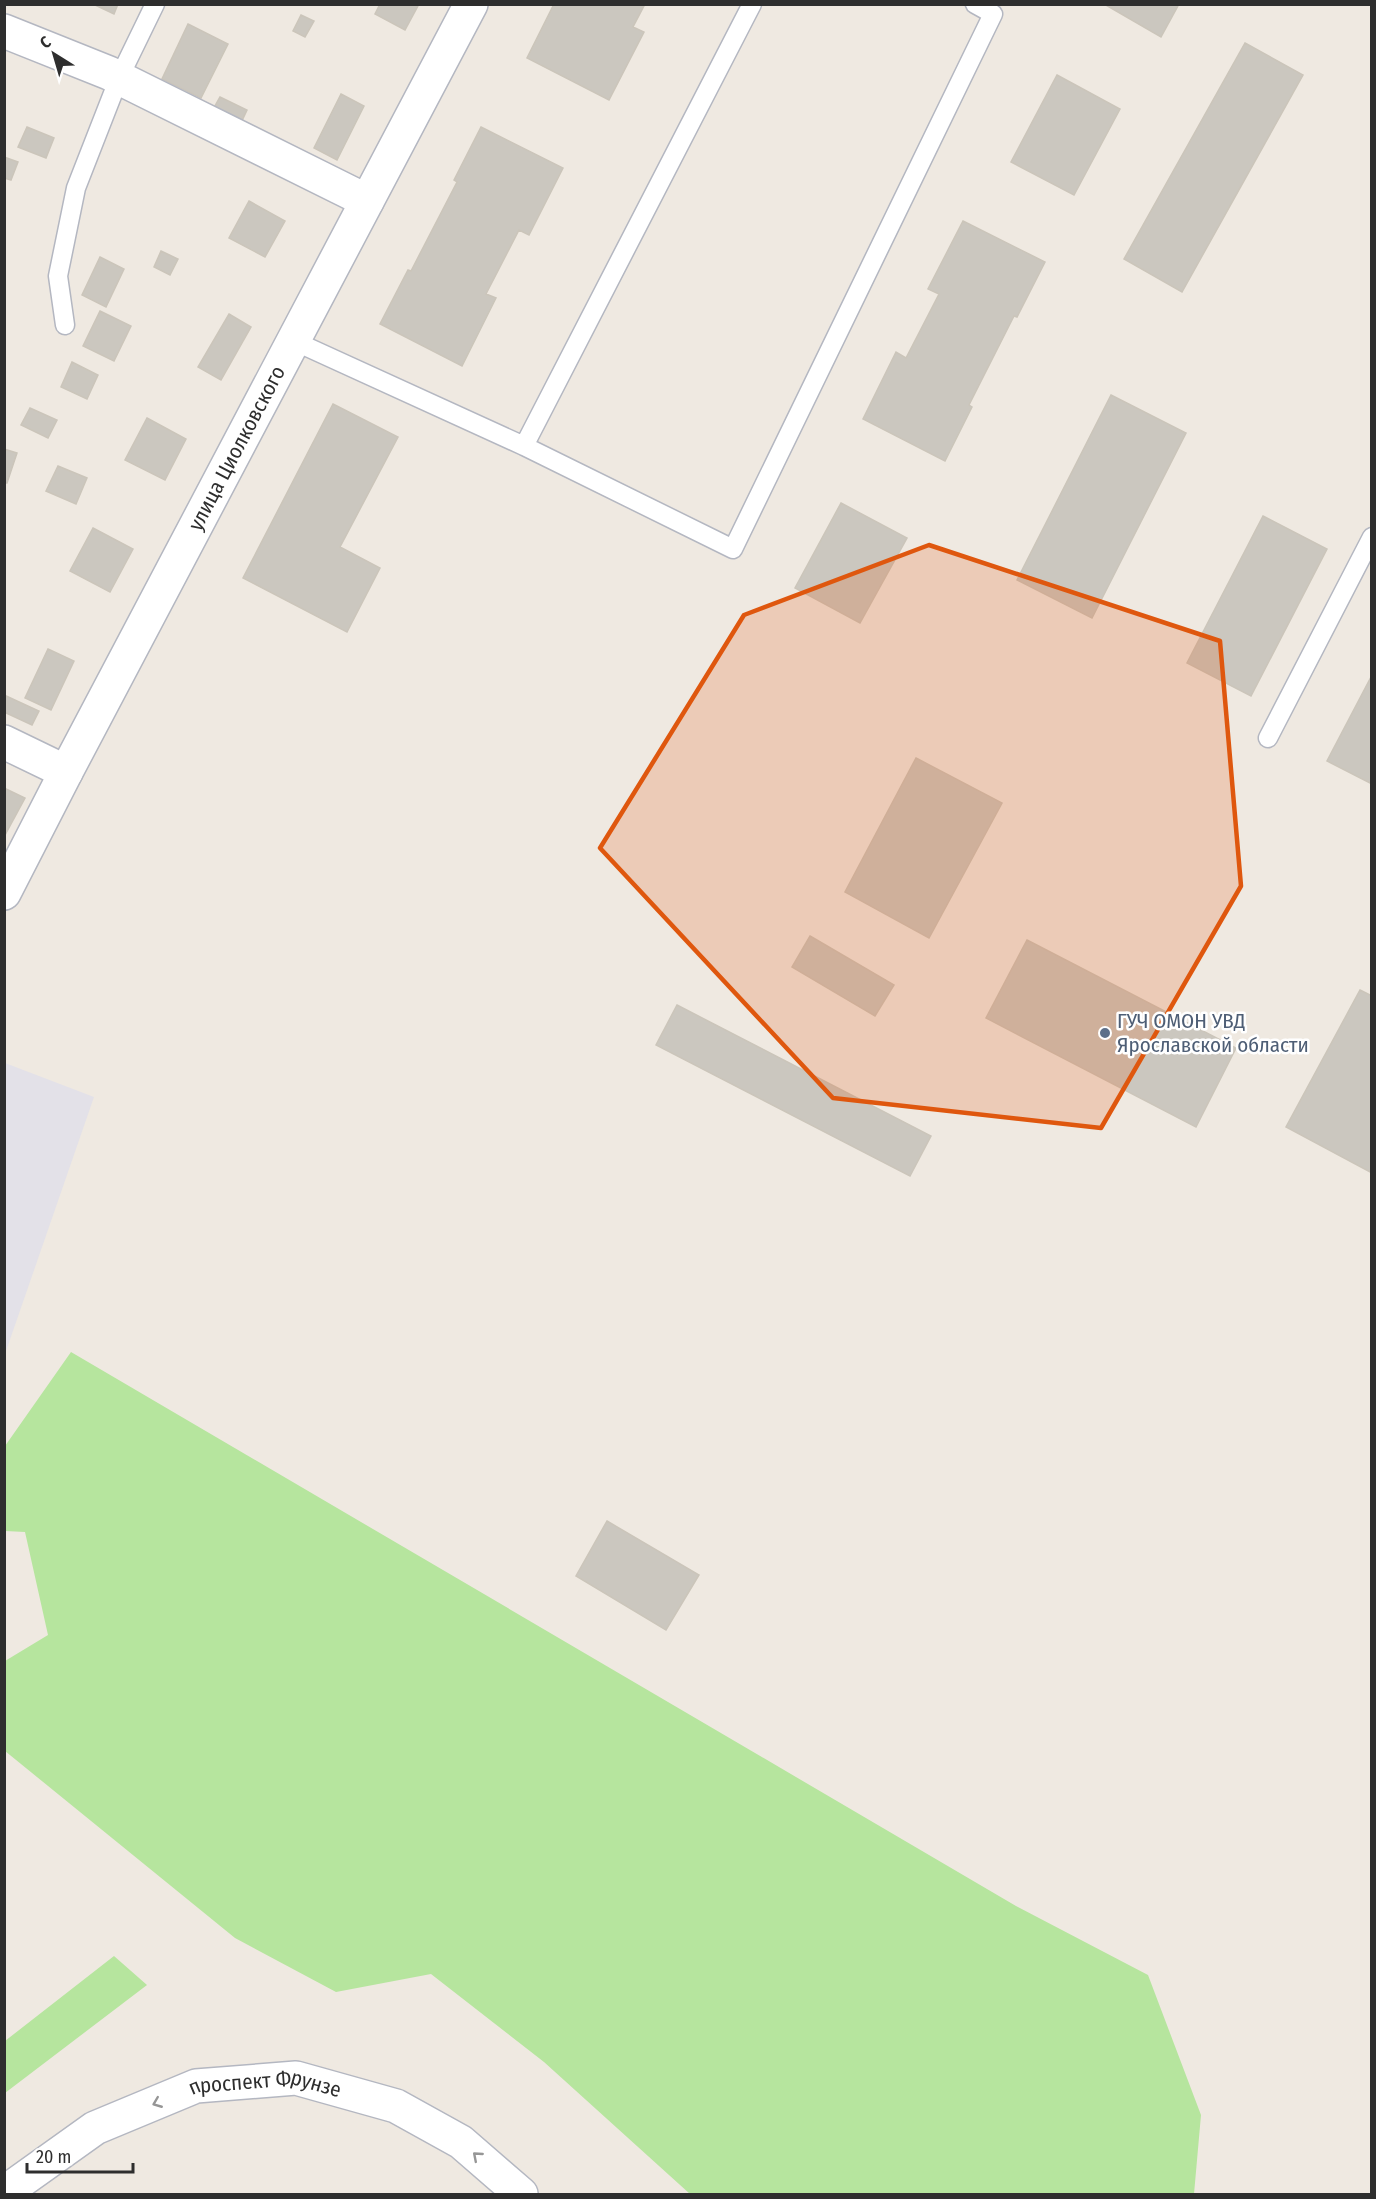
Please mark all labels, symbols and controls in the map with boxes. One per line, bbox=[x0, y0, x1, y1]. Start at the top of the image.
north arrow bbox=[24, 24, 84, 84]
text: С bbox=[36, 32, 55, 53]
street label: улица Циолковского bbox=[183, 361, 291, 535]
place label: ГУЧ ОМОН УВД Ярославской области bbox=[1117, 1008, 1309, 1058]
marker: ГУЧ ОМОН УВД Ярославской области bbox=[1098, 1026, 1112, 1040]
street label: проспект Фрунзе bbox=[184, 2064, 344, 2103]
one-way arrow bbox=[153, 2096, 164, 2108]
scale bar bbox=[27, 2136, 134, 2174]
text: 20 m bbox=[36, 2146, 71, 2168]
one-way arrow bbox=[473, 2152, 484, 2163]

